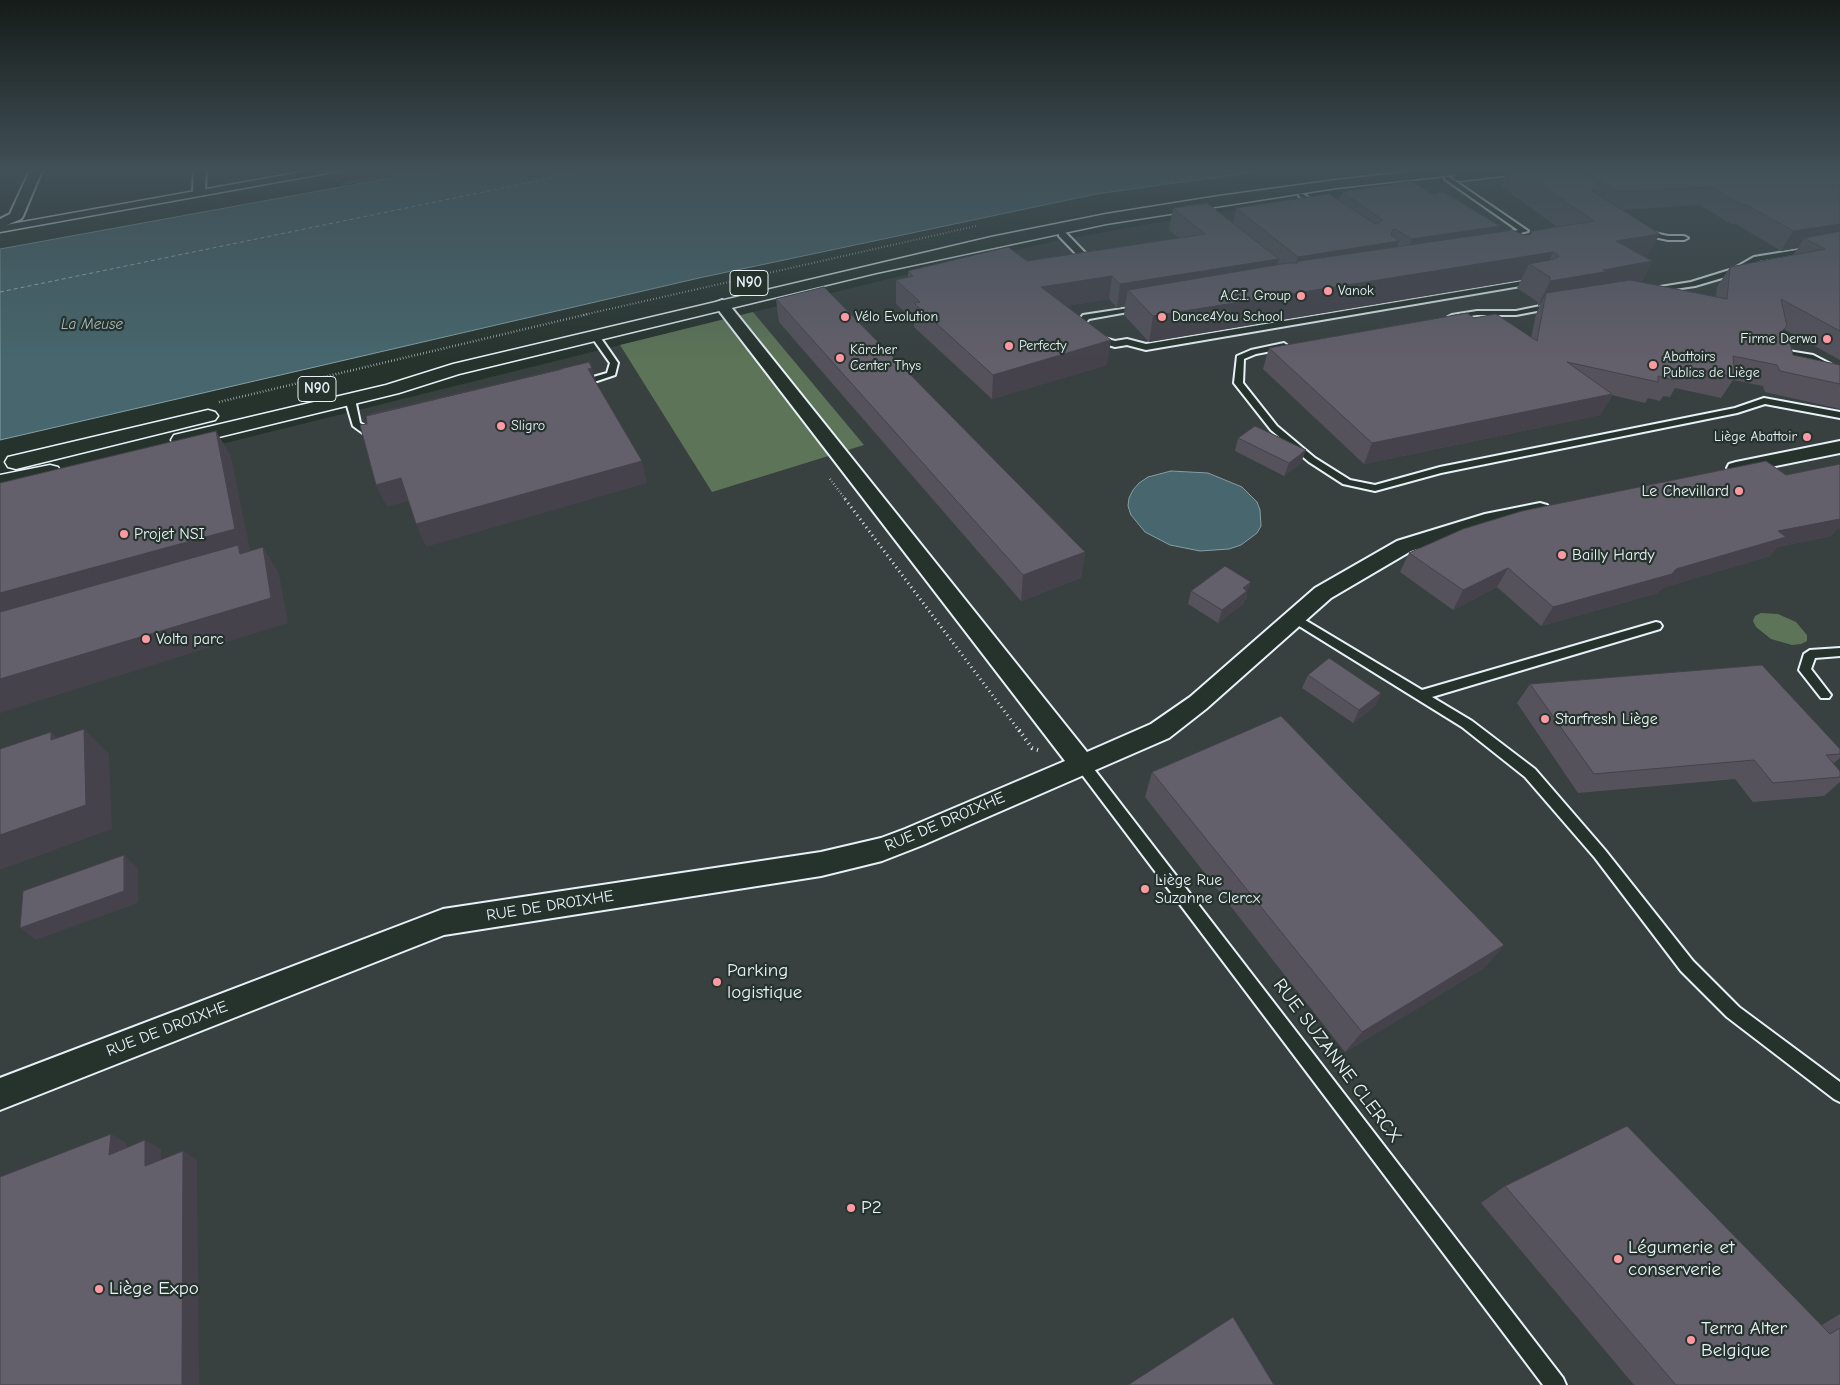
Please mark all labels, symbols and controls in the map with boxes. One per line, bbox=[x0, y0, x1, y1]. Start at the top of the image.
road number: N90 bbox=[730, 270, 768, 296]
place label: Vanok bbox=[1338, 283, 1374, 299]
marker: Vanok bbox=[1322, 285, 1334, 297]
place label: A.C.I. Group bbox=[1220, 288, 1291, 304]
marker: A.C.I. Group bbox=[1295, 290, 1307, 302]
place label: Vélo Evolution bbox=[855, 309, 938, 325]
place label: Dance4You School bbox=[1172, 309, 1283, 325]
marker: Vélo Evolution bbox=[839, 311, 851, 323]
marker: Dance4You School bbox=[1156, 311, 1168, 323]
water label: La Meuse bbox=[61, 316, 123, 334]
place label: Firme Derwa bbox=[1740, 331, 1817, 347]
marker: Firme Derwa bbox=[1821, 333, 1833, 345]
place label: Perfecty bbox=[1019, 338, 1067, 354]
marker: Perfecty bbox=[1003, 340, 1015, 352]
place label: Kärcher Center Thys bbox=[850, 342, 921, 374]
place label: Abattoirs Publics de Liège bbox=[1663, 349, 1760, 382]
marker: Kärcher Center Thys bbox=[834, 352, 846, 364]
marker: Abattoirs Publics de Liège bbox=[1647, 359, 1659, 371]
road number: N90 bbox=[298, 376, 336, 402]
place label: Sligro bbox=[511, 418, 545, 434]
marker: Sligro bbox=[495, 420, 507, 432]
place label: Liège Abattoir bbox=[1714, 429, 1797, 445]
marker: Liège Abattoir bbox=[1801, 431, 1813, 443]
place label: Le Chevillard bbox=[1642, 481, 1729, 501]
marker: Le Chevillard bbox=[1733, 485, 1745, 497]
place label: Projet NSI bbox=[134, 524, 205, 544]
marker: Projet NSI bbox=[118, 528, 130, 540]
place label: Bailly Hardy bbox=[1572, 545, 1655, 565]
marker: Bailly Hardy bbox=[1556, 549, 1568, 561]
place label: Volta parc bbox=[156, 629, 224, 649]
marker: Volta parc bbox=[140, 633, 152, 645]
place label: Starfresh Liège bbox=[1555, 709, 1658, 729]
marker: Starfresh Liège bbox=[1539, 713, 1551, 725]
street label: RUE DE DROIXHE bbox=[882, 788, 1008, 856]
place label: Liège Rue Suzanne Clercx bbox=[1155, 870, 1260, 908]
marker: Liège Rue Suzanne Clercx bbox=[1139, 883, 1151, 895]
street label: RUE DE DROIXHE bbox=[485, 886, 615, 926]
place label: Parking logistique bbox=[727, 960, 802, 1004]
street label: RUE SUZANNE CLERCX bbox=[1268, 975, 1406, 1147]
marker: Parking logistique bbox=[711, 976, 723, 988]
street label: RUE DE DROIXHE bbox=[104, 997, 230, 1061]
place label: P2 bbox=[861, 1197, 882, 1219]
marker: P2 bbox=[845, 1202, 857, 1214]
place label: Légumerie et conserverie bbox=[1628, 1237, 1734, 1281]
marker: Légumerie et conserverie bbox=[1612, 1253, 1624, 1265]
place label: Liège Expo bbox=[109, 1278, 199, 1300]
marker: Liège Expo bbox=[93, 1283, 105, 1295]
place label: Terra Alter Belgique bbox=[1701, 1318, 1787, 1362]
marker: Terra Alter Belgique bbox=[1685, 1334, 1697, 1346]

